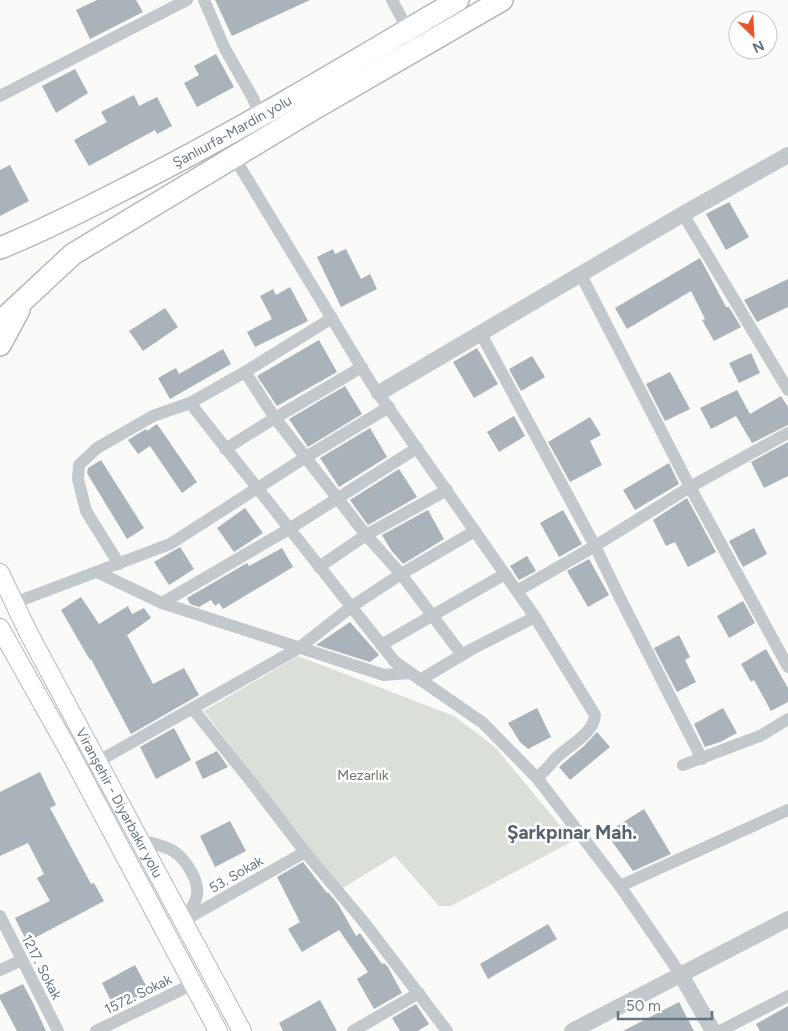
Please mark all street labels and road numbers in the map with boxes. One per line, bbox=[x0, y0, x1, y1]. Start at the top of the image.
street label: Şanlıurfa-Mardin yolu bbox=[170, 92, 295, 171]
street label: Viranşehir - Diyarbakır yolu bbox=[72, 725, 166, 881]
street label: 53. Sokak bbox=[206, 852, 266, 897]
street label: 1217. Sokak bbox=[18, 932, 65, 1003]
street label: 1572. Sokak bbox=[102, 971, 175, 1018]

